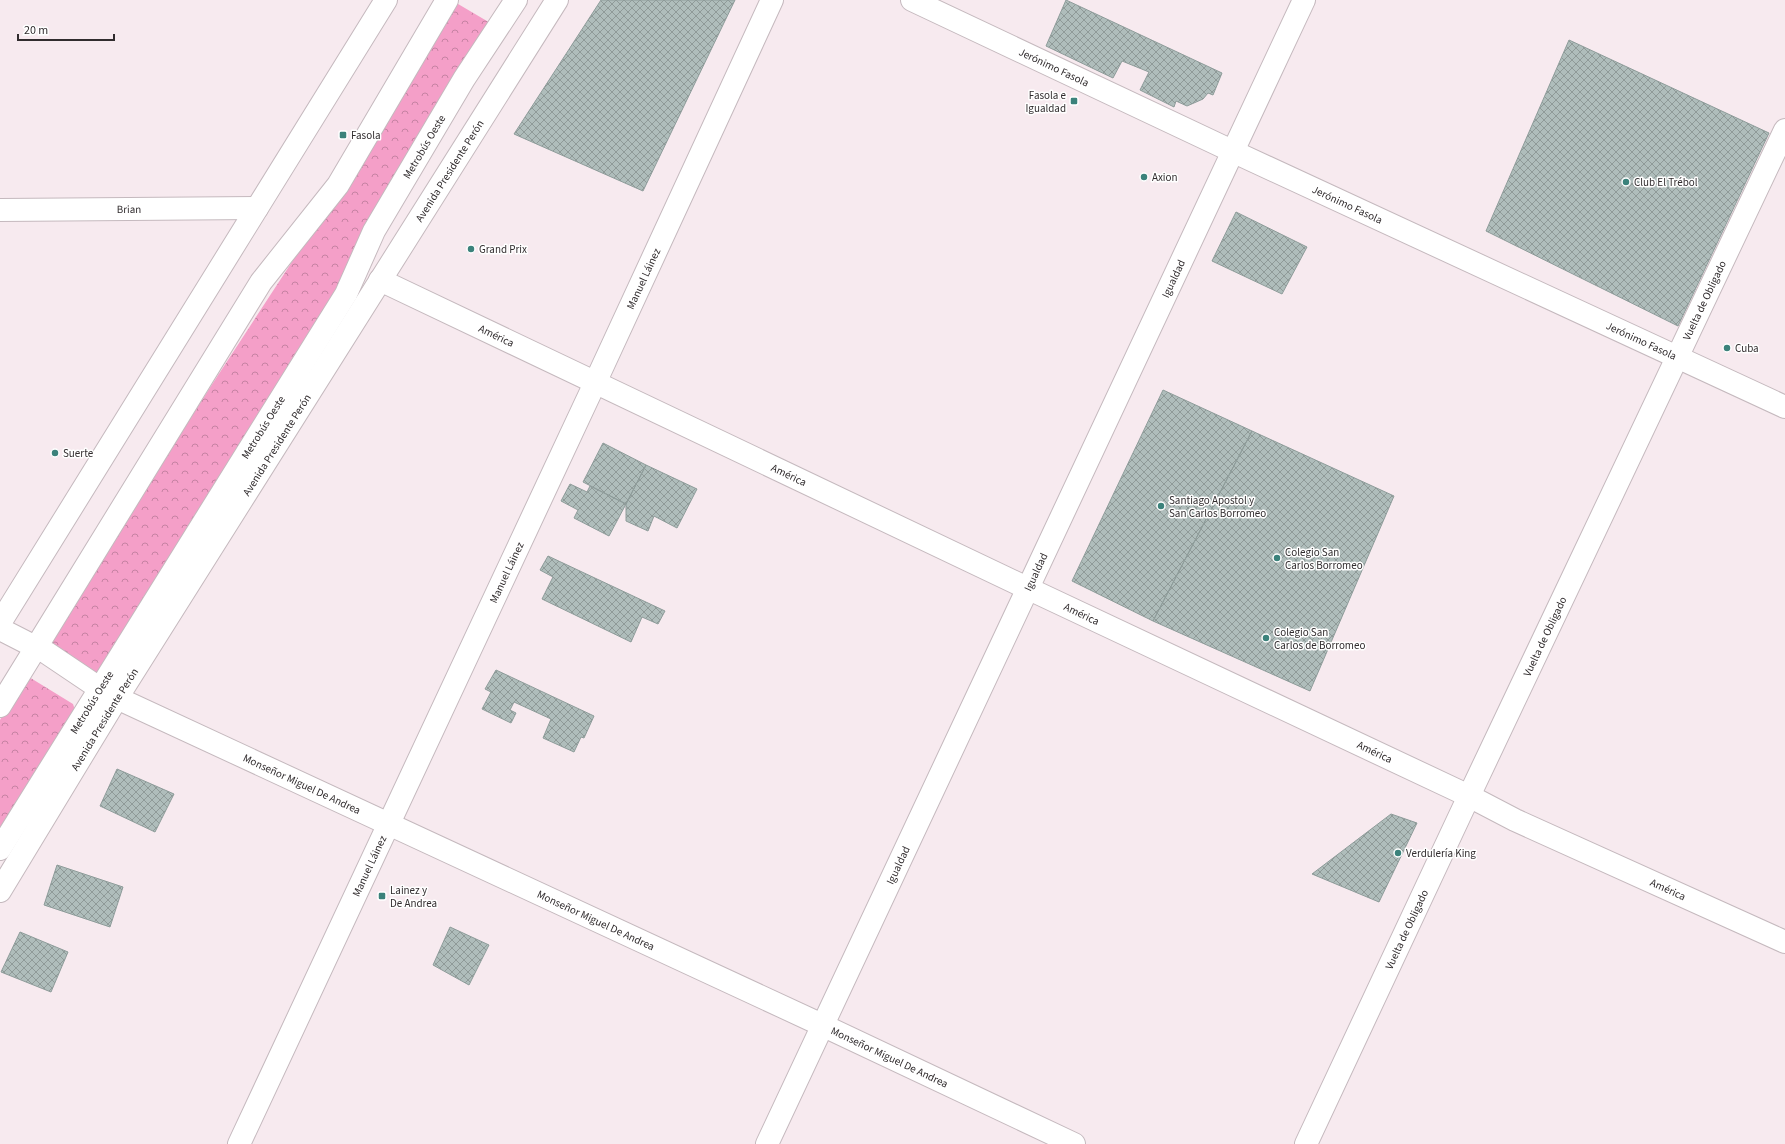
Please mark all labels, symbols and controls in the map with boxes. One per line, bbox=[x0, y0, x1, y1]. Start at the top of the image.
scale bar bbox=[18, 16, 114, 42]
text: 20 m bbox=[24, 22, 48, 39]
street label: Jerónimo Fasola bbox=[1016, 44, 1092, 90]
place label: Fasola e Igualdad bbox=[1025, 88, 1067, 116]
marker: Fasola e Igualdad bbox=[1069, 96, 1079, 106]
street label: Metrobús Oeste bbox=[399, 111, 449, 181]
street label: Avenida Presidente Perón bbox=[412, 117, 487, 225]
place label: Fasola bbox=[351, 128, 381, 143]
marker: Fasola bbox=[338, 130, 348, 140]
place label: Axion bbox=[1152, 170, 1178, 185]
marker: Axion bbox=[1139, 172, 1149, 182]
place label: Club El Trébol bbox=[1634, 175, 1698, 190]
marker: Club El Trébol bbox=[1621, 177, 1631, 187]
street label: Jerónimo Fasola bbox=[1310, 182, 1385, 227]
street label: Brian bbox=[117, 201, 141, 217]
place label: Grand Prix bbox=[479, 242, 527, 257]
marker: Grand Prix bbox=[466, 244, 476, 254]
street label: Manuel Láinez bbox=[623, 245, 664, 312]
street label: Igualdad bbox=[1158, 257, 1189, 300]
street label: Vuelta de Obligado bbox=[1679, 258, 1730, 343]
street label: Jerónimo Fasola bbox=[1604, 318, 1679, 363]
street label: América bbox=[476, 321, 517, 350]
place label: Cuba bbox=[1735, 341, 1759, 356]
marker: Cuba bbox=[1722, 343, 1732, 353]
street label: Avenida Presidente Perón bbox=[239, 391, 314, 499]
street label: Metrobús Oeste bbox=[238, 392, 289, 462]
place label: Suerte bbox=[63, 446, 94, 461]
marker: Suerte bbox=[50, 448, 60, 458]
street label: América bbox=[769, 460, 809, 490]
place label: Santiago Apostol y San Carlos Borromeo bbox=[1169, 493, 1266, 521]
marker: Santiago Apostol y San Carlos Borromeo bbox=[1156, 501, 1166, 511]
street label: Manuel Láinez bbox=[486, 539, 527, 605]
place label: Colegio San Carlos Borromeo bbox=[1285, 545, 1363, 573]
street label: Igualdad bbox=[1020, 550, 1051, 593]
marker: Colegio San Carlos Borromeo bbox=[1272, 553, 1282, 563]
street label: Vuelta de Obligado bbox=[1519, 594, 1570, 679]
street label: América bbox=[1061, 599, 1102, 629]
place label: Colegio San Carlos de Borromeo bbox=[1274, 625, 1365, 653]
marker: Colegio San Carlos de Borromeo bbox=[1261, 633, 1271, 643]
street label: Avenida Presidente Perón bbox=[67, 665, 142, 773]
street label: Metrobús Oeste bbox=[66, 667, 117, 737]
street label: América bbox=[1355, 737, 1395, 766]
street label: Monseñor Miguel De Andrea bbox=[241, 750, 363, 818]
street label: Manuel Láinez bbox=[348, 833, 390, 899]
street label: Igualdad bbox=[882, 844, 913, 887]
place label: Verdulería King bbox=[1406, 846, 1476, 861]
marker: Verdulería King bbox=[1393, 848, 1403, 858]
street label: América bbox=[1648, 875, 1688, 904]
place label: Lainez y De Andrea bbox=[390, 883, 437, 911]
street label: Monseñor Miguel De Andrea bbox=[535, 886, 657, 954]
street label: Vuelta de Obligado bbox=[1381, 887, 1432, 972]
marker: Lainez y De Andrea bbox=[377, 891, 387, 901]
street label: Monseñor Miguel De Andrea bbox=[829, 1023, 951, 1091]

